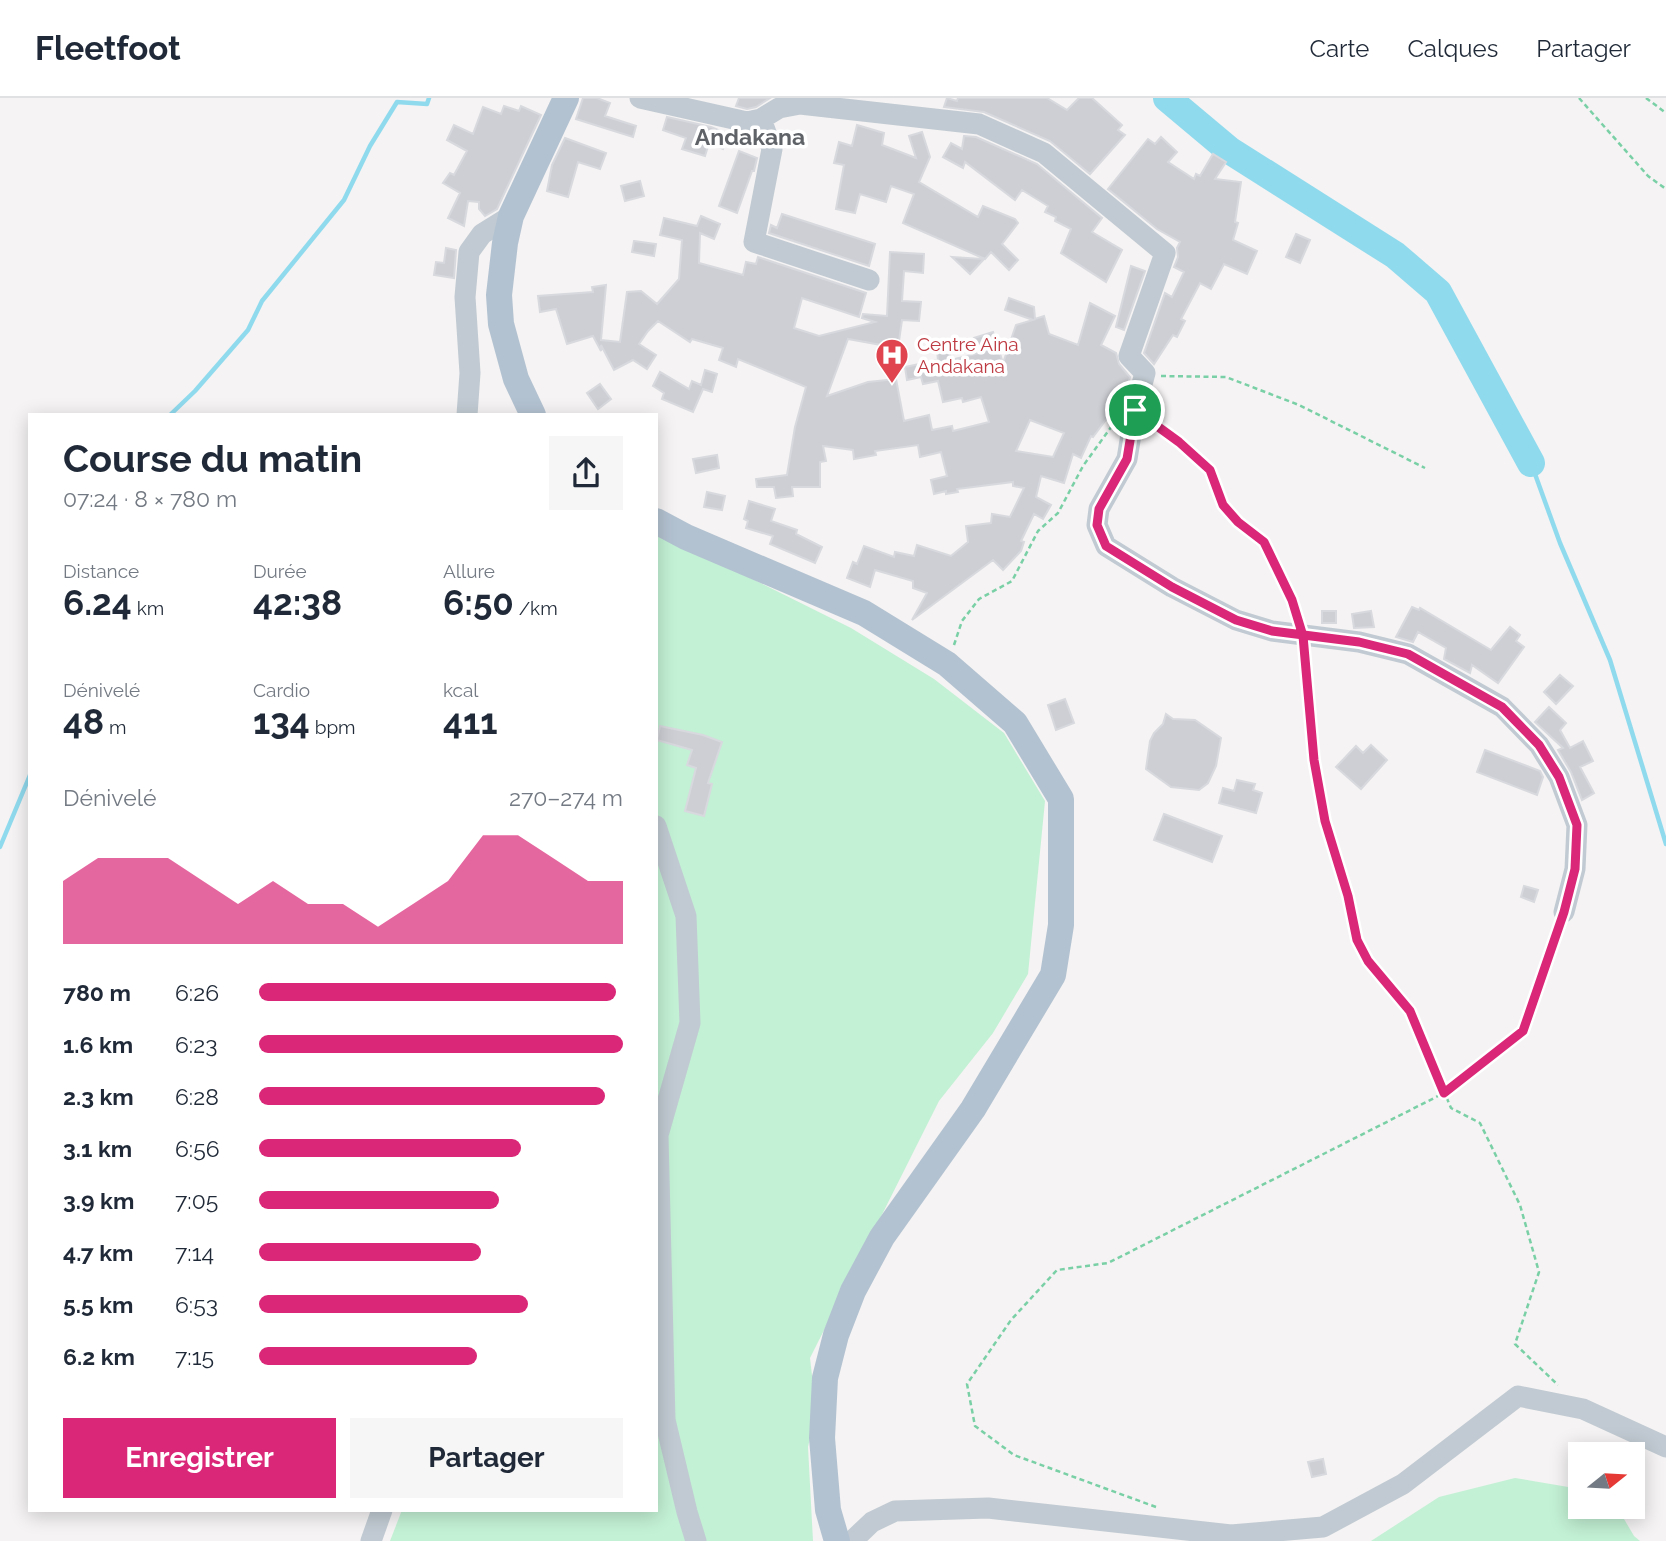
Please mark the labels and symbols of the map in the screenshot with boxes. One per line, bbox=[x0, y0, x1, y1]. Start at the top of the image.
district label: Andakana bbox=[695, 123, 805, 150]
place label: Centre Aina Andakana bbox=[917, 333, 1019, 377]
hospital icon: Centre Aina Andakana bbox=[873, 336, 911, 385]
pin bbox=[1105, 380, 1165, 440]
north arrow bbox=[1568, 1442, 1645, 1519]

